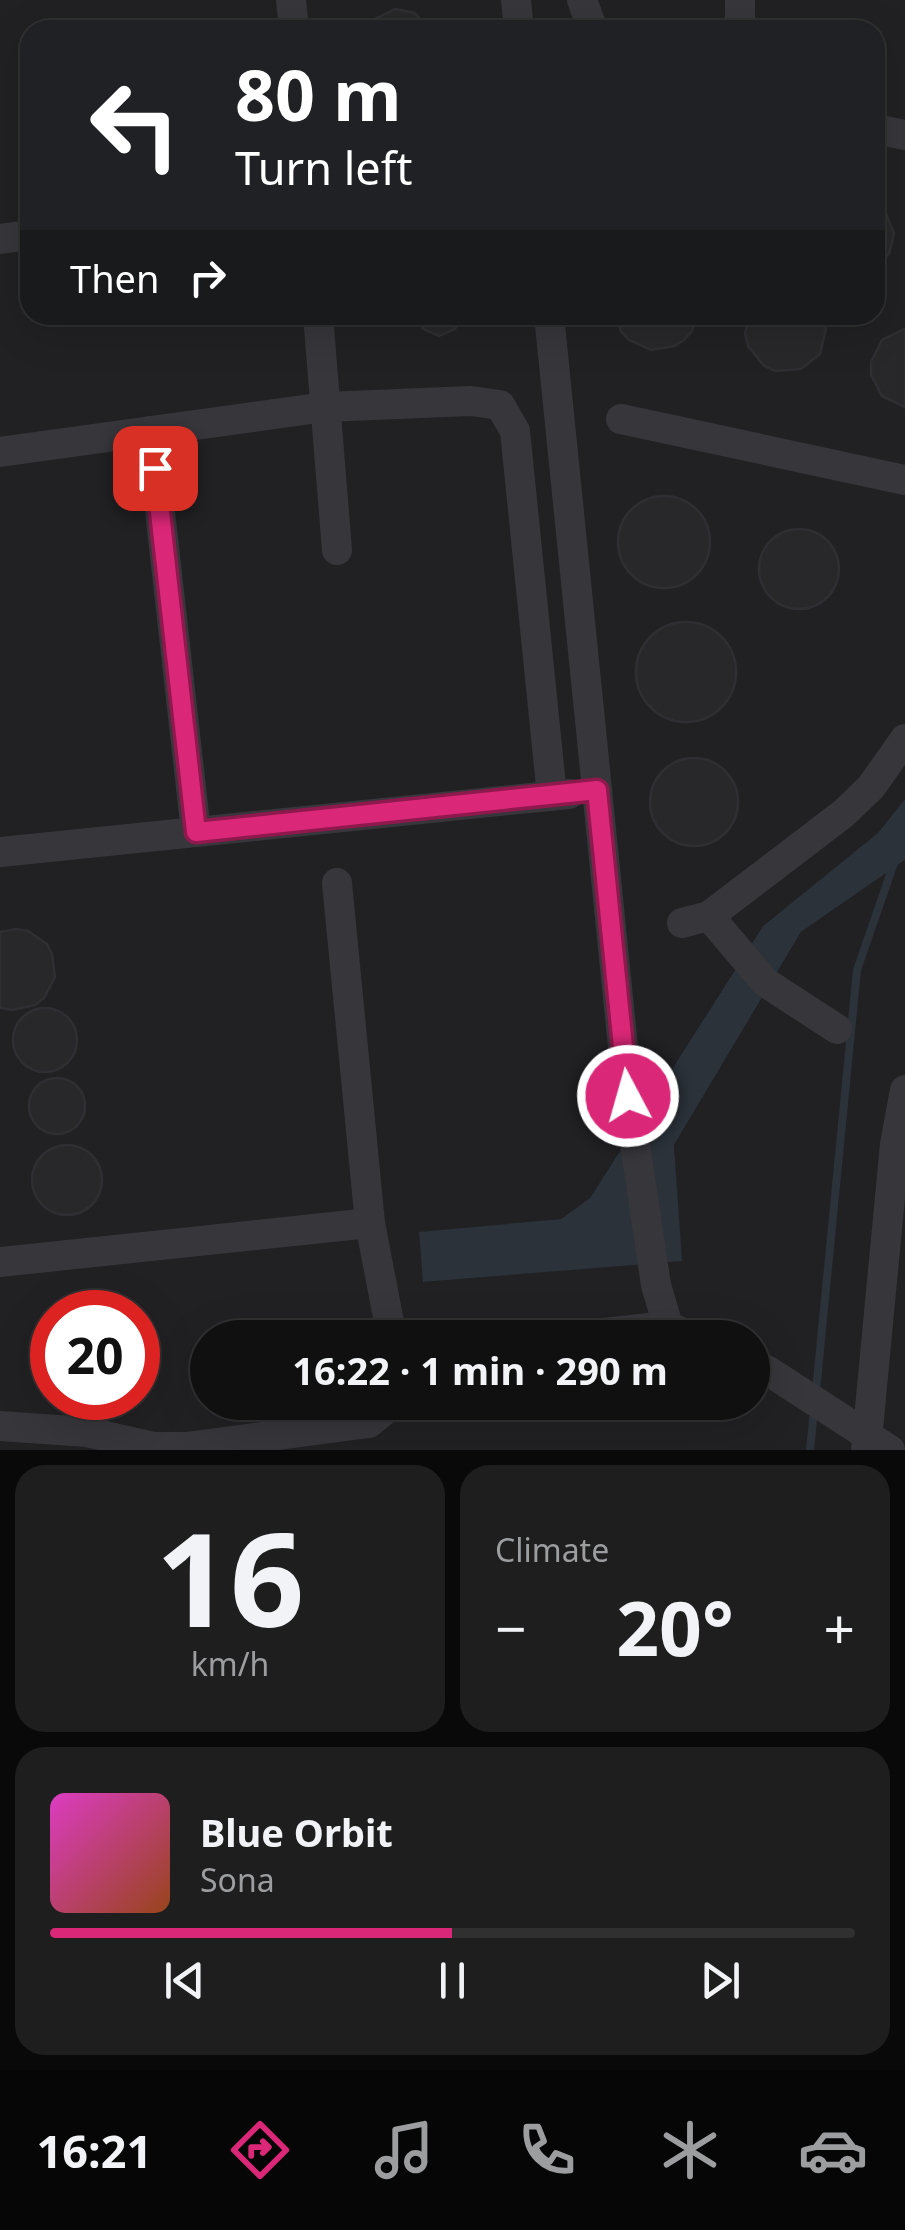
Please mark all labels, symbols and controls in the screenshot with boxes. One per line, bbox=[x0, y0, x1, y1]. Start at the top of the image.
text: 80 m bbox=[235, 46, 402, 142]
icon: left bbox=[70, 60, 200, 190]
text: Turn left bbox=[235, 137, 412, 198]
icon: right bbox=[180, 250, 235, 305]
text: Then bbox=[70, 252, 160, 304]
pin bbox=[113, 426, 198, 511]
icon: arrive bbox=[128, 441, 183, 496]
position arrow bbox=[576, 1044, 680, 1148]
speed limit sign: 20 bbox=[30, 1290, 160, 1420]
text: 16:22 · 1 min · 290 m bbox=[292, 1344, 668, 1396]
text: 16 bbox=[156, 1488, 304, 1665]
text: Climate bbox=[495, 1528, 609, 1571]
text: 20° bbox=[616, 1576, 734, 1678]
text: − bbox=[495, 1590, 526, 1665]
text: + bbox=[824, 1590, 855, 1665]
text: km/h bbox=[191, 1642, 269, 1685]
text: Blue Orbit bbox=[200, 1806, 393, 1858]
text: Sona bbox=[200, 1858, 275, 1901]
icon: previous bbox=[157, 1953, 212, 2008]
icon: pause bbox=[425, 1953, 480, 2008]
icon: next bbox=[693, 1953, 748, 2008]
icon: directions bbox=[225, 2115, 295, 2185]
icon: music bbox=[369, 2115, 439, 2185]
icon: phone bbox=[512, 2115, 582, 2185]
icon: climate bbox=[655, 2115, 725, 2185]
icon: car bbox=[798, 2115, 868, 2185]
text: 16:21 bbox=[37, 2120, 152, 2181]

